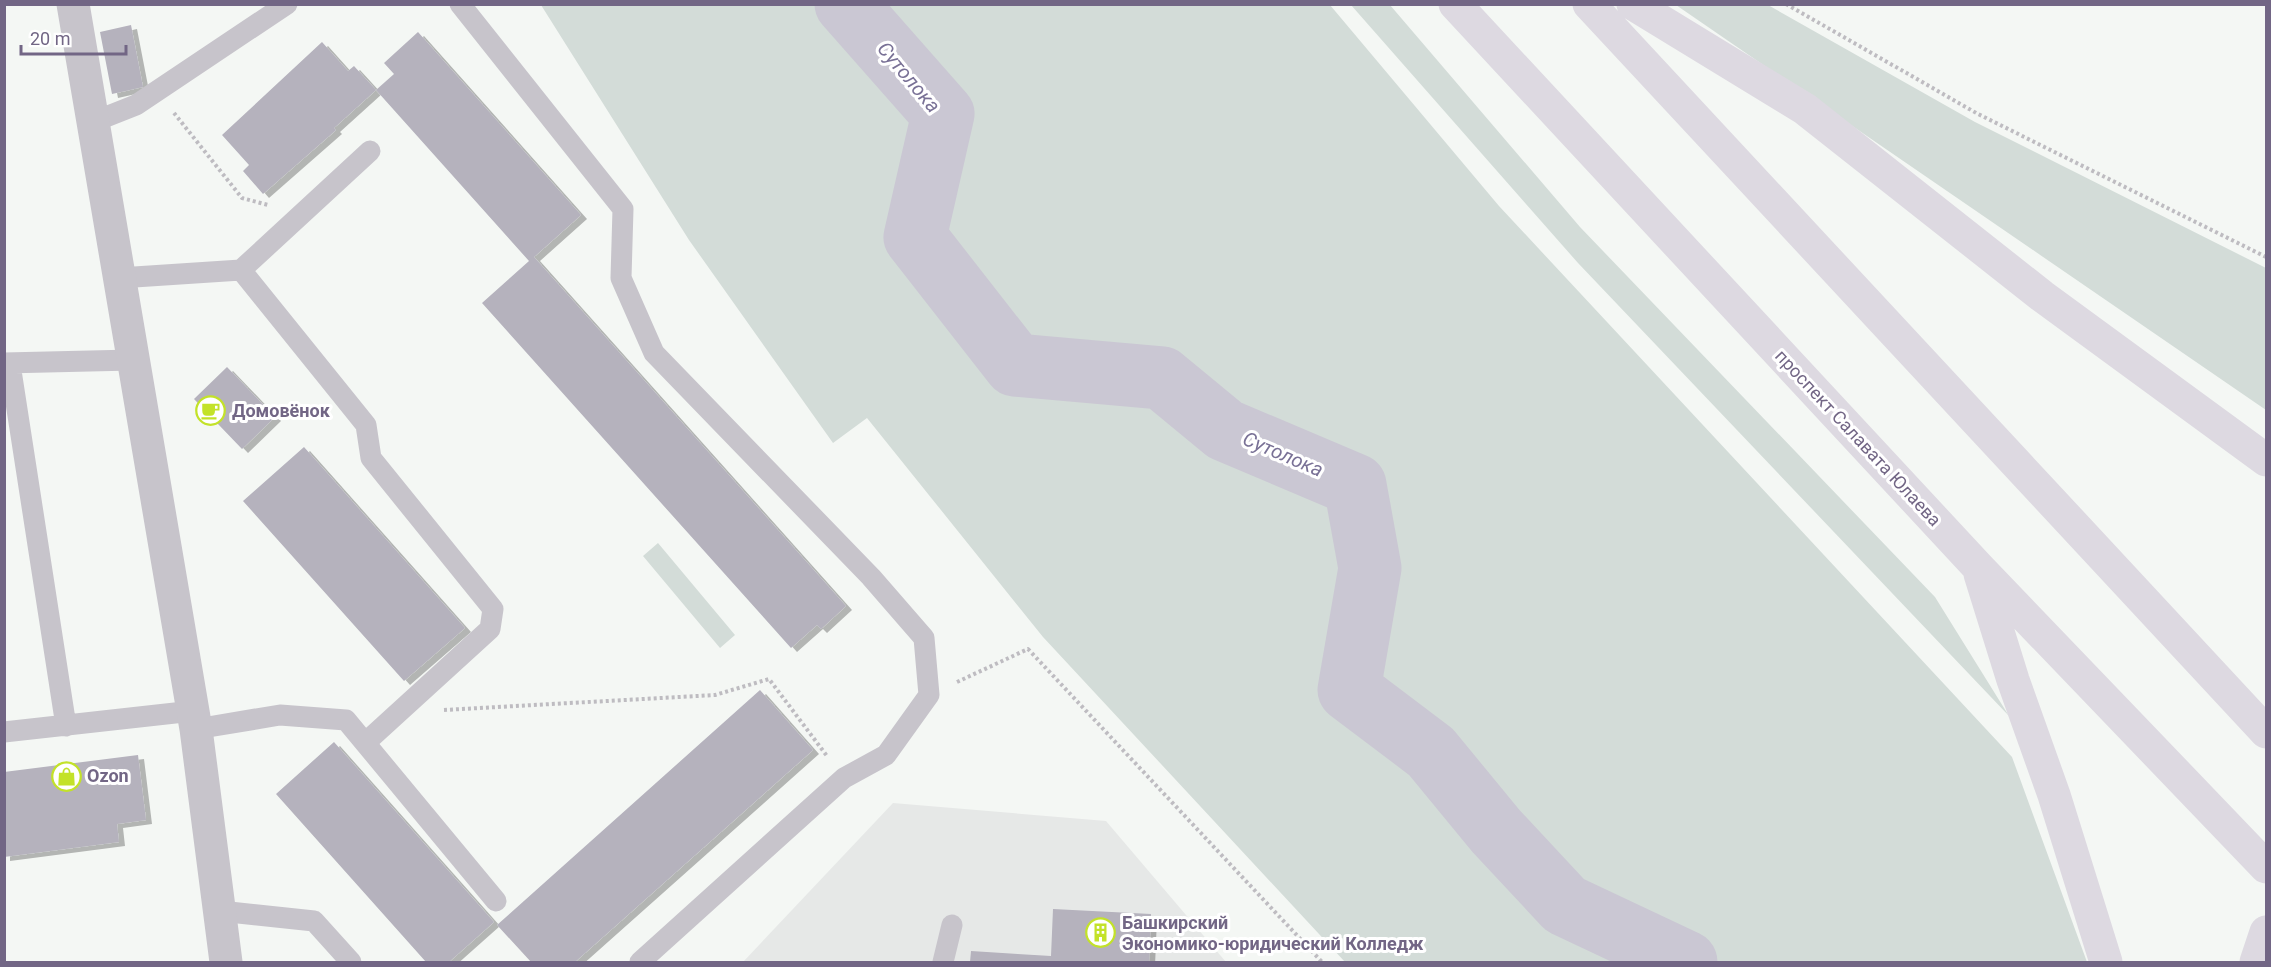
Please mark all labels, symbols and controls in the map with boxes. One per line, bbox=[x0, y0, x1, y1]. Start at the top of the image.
scale bar bbox=[21, 18, 126, 56]
text: 20 m bbox=[30, 28, 70, 49]
water label: Сутолока bbox=[873, 37, 945, 117]
street label: проспект Салавата Юлаева bbox=[1771, 345, 1946, 530]
cafe icon: Домовёнок bbox=[195, 395, 227, 427]
place label: Домовёнок bbox=[232, 400, 331, 421]
water label: Сутолока bbox=[1239, 426, 1327, 482]
shop icon: Ozon bbox=[50, 760, 82, 792]
place label: Ozon bbox=[87, 765, 129, 786]
place label: Башкирский Экономико-юридический Колледж bbox=[1122, 912, 1424, 954]
building icon: Башкирский Экономико-юридический Колледж bbox=[1085, 917, 1117, 949]

